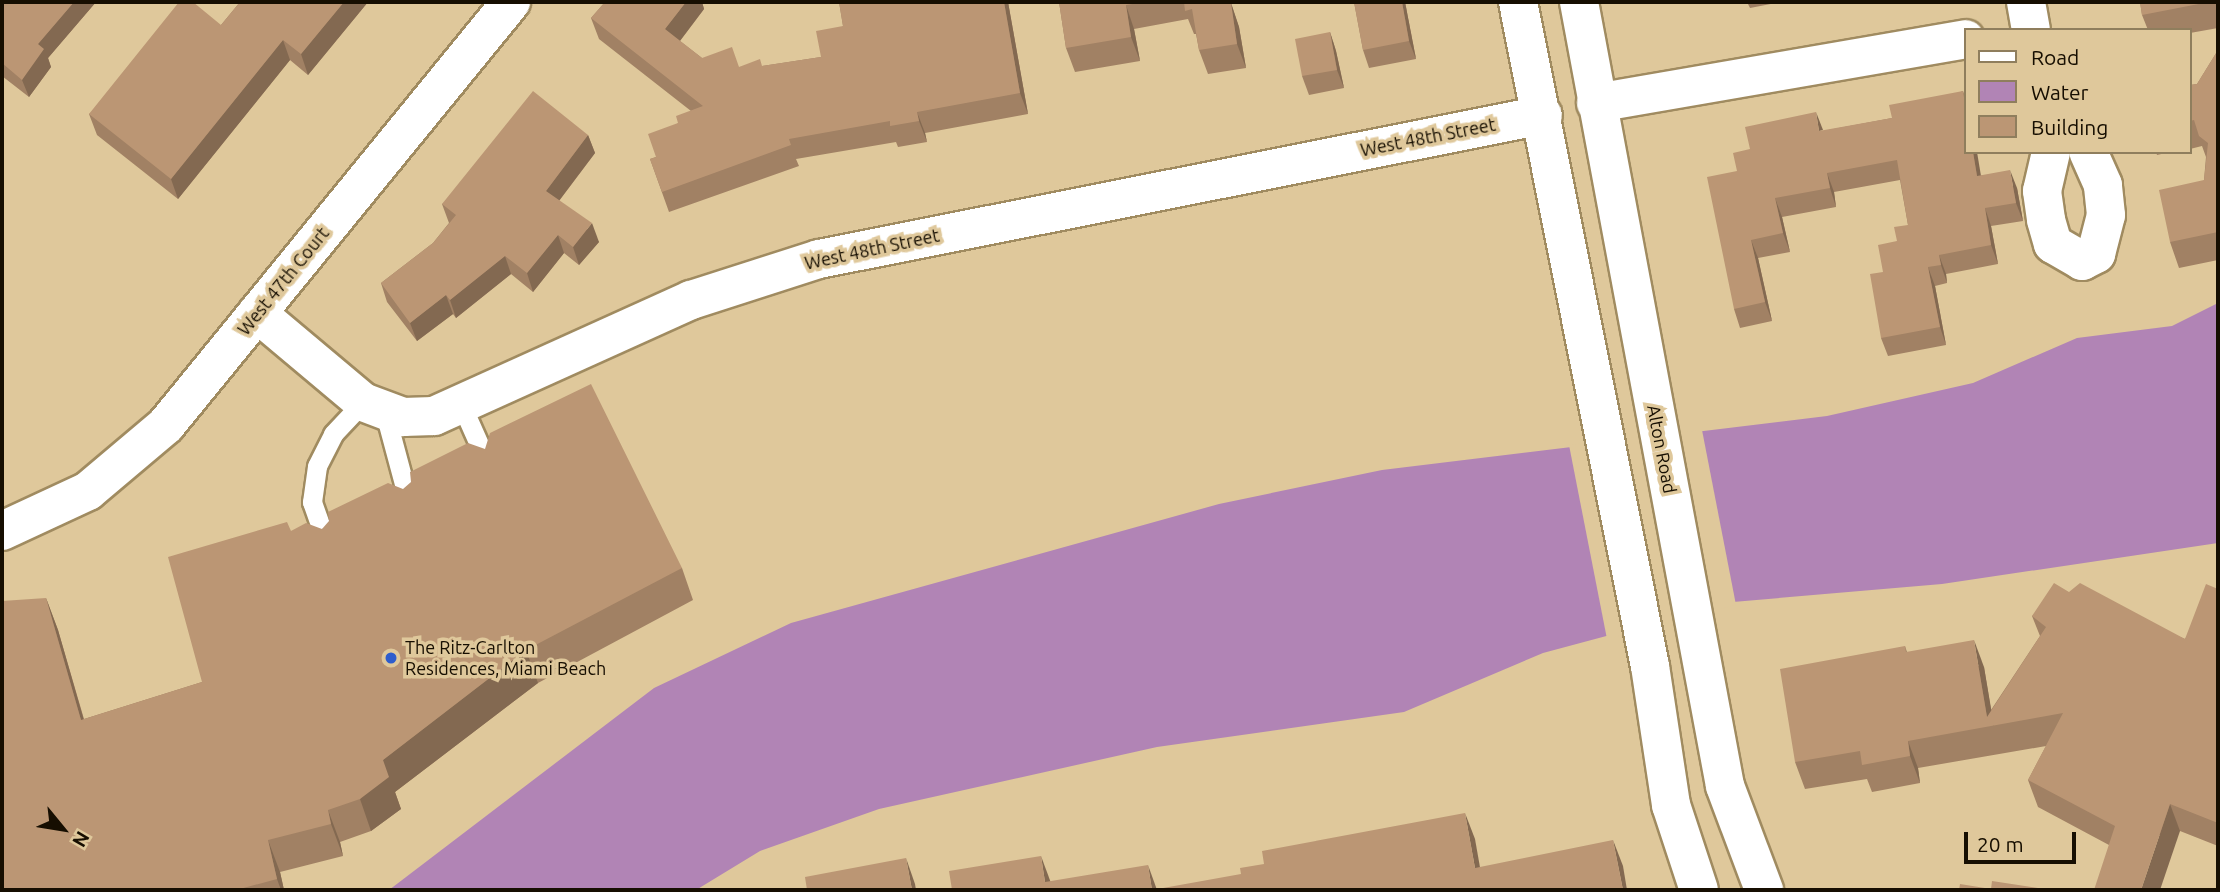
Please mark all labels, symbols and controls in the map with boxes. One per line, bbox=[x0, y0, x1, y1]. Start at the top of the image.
legend bbox=[1965, 28, 2192, 154]
text: Road bbox=[2031, 45, 2079, 69]
text: Water bbox=[2031, 80, 2089, 104]
street label: West 48th Street bbox=[1359, 113, 1497, 161]
text: Building bbox=[2031, 115, 2108, 139]
street label: West 47th Court bbox=[233, 223, 333, 339]
street label: West 48th Street bbox=[803, 224, 941, 274]
street label: Alton Road bbox=[1643, 403, 1681, 495]
place label: The Ritz-Carlton Residences, Miami Beach bbox=[405, 637, 606, 680]
marker: The Ritz-Carlton Residences, Miami Beach bbox=[383, 650, 399, 666]
north arrow bbox=[28, 794, 98, 864]
scale bar bbox=[1968, 818, 2080, 862]
text: N bbox=[68, 828, 94, 851]
text: 20 m bbox=[1977, 832, 2024, 856]

